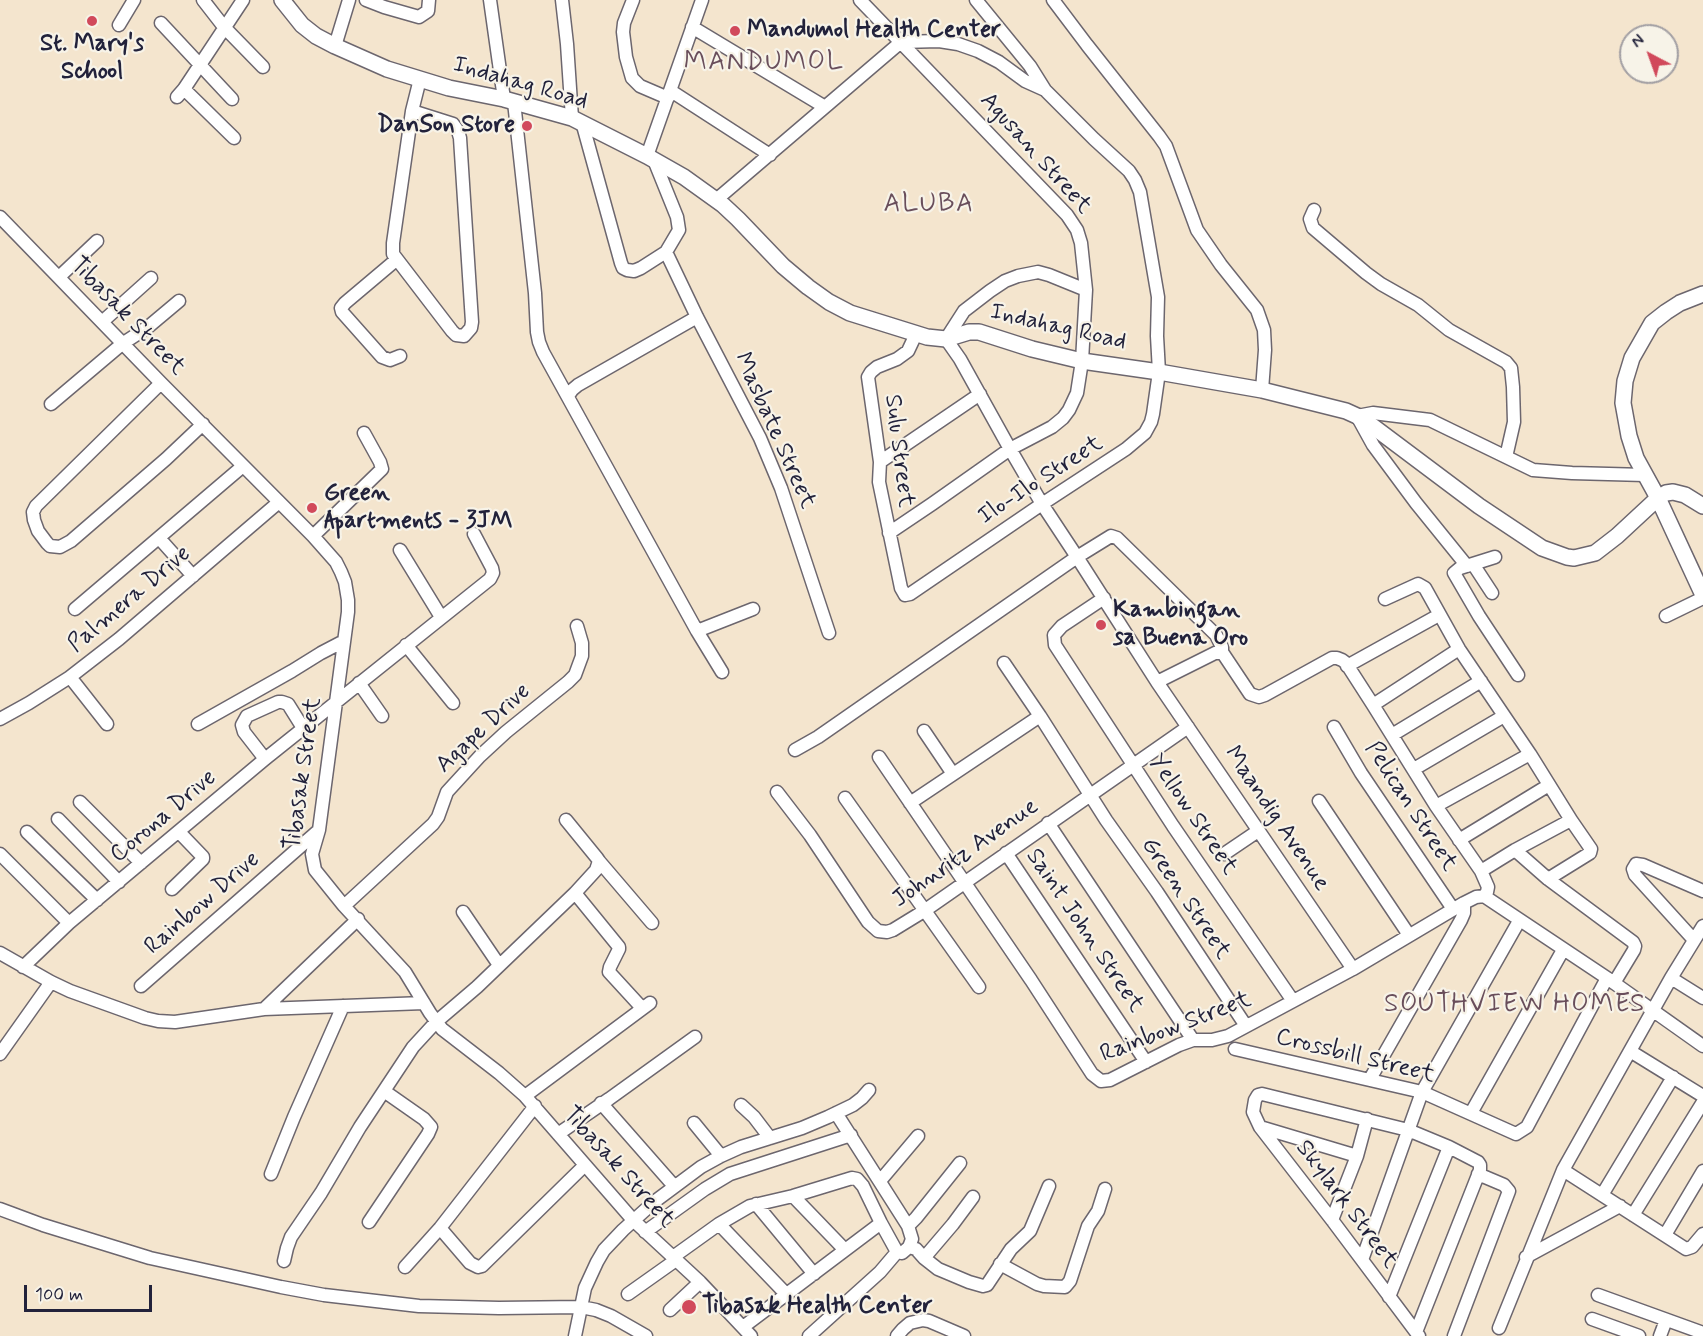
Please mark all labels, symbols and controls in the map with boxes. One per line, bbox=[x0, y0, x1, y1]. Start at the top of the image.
marker: St. Mary's School bbox=[85, 14, 99, 28]
place label: Mandumol Health Center bbox=[747, 17, 1001, 45]
marker: Mandumol Health Center bbox=[728, 24, 742, 38]
north arrow bbox=[1619, 24, 1679, 84]
text: N bbox=[1627, 30, 1649, 53]
place label: St. Mary's School bbox=[40, 31, 144, 87]
district label: MANDUMOL bbox=[685, 48, 843, 80]
street label: Indahag Road bbox=[449, 51, 591, 117]
street label: Agusan Street bbox=[973, 87, 1097, 221]
place label: DanSon Store bbox=[377, 112, 515, 140]
marker: DanSon Store bbox=[520, 119, 534, 133]
district label: ALUBA bbox=[884, 190, 974, 222]
street label: Tibasak Street bbox=[63, 252, 191, 382]
street label: Indahag Road bbox=[987, 298, 1129, 358]
street label: Masbate Street bbox=[727, 348, 821, 514]
street label: Sulu Street bbox=[877, 393, 919, 509]
street label: Ilo-Ilo Street bbox=[973, 430, 1109, 532]
place label: Green Apartments - 3JM bbox=[324, 480, 513, 536]
marker: Green Apartments - 3JM bbox=[305, 501, 319, 515]
street label: Palmera Drive bbox=[63, 540, 197, 660]
place label: Kambingan sa Buena Oro bbox=[1113, 597, 1248, 653]
marker: Kambingan sa Buena Oro bbox=[1094, 618, 1108, 632]
street label: Agape Drive bbox=[431, 678, 537, 780]
street label: Tibasak Street bbox=[279, 696, 329, 852]
street label: Pelican Street bbox=[1357, 737, 1463, 877]
street label: Maandig Avenue bbox=[1217, 741, 1335, 897]
street label: Yellow Street bbox=[1141, 749, 1243, 881]
street label: Corona Drive bbox=[105, 764, 223, 870]
street label: Johnritz Avenue bbox=[887, 793, 1045, 915]
street label: Green Street bbox=[1134, 833, 1236, 965]
street label: Saint John Street bbox=[1019, 844, 1149, 1018]
street label: Rainbow Drive bbox=[139, 846, 267, 962]
street label: Rainbow Street bbox=[1096, 986, 1256, 1070]
district label: SOUTHVIEW HOMES bbox=[1383, 990, 1647, 1022]
street label: Crossbill Street bbox=[1272, 1023, 1438, 1091]
street label: Tibasak Street bbox=[556, 1101, 680, 1235]
street label: Skylark Street bbox=[1288, 1135, 1404, 1275]
scale bar bbox=[27, 1273, 154, 1311]
text: 100 m bbox=[35, 1283, 83, 1307]
place label: Tibasak Health Center bbox=[702, 1293, 933, 1321]
marker: Tibasak Health Center bbox=[680, 1298, 698, 1316]

